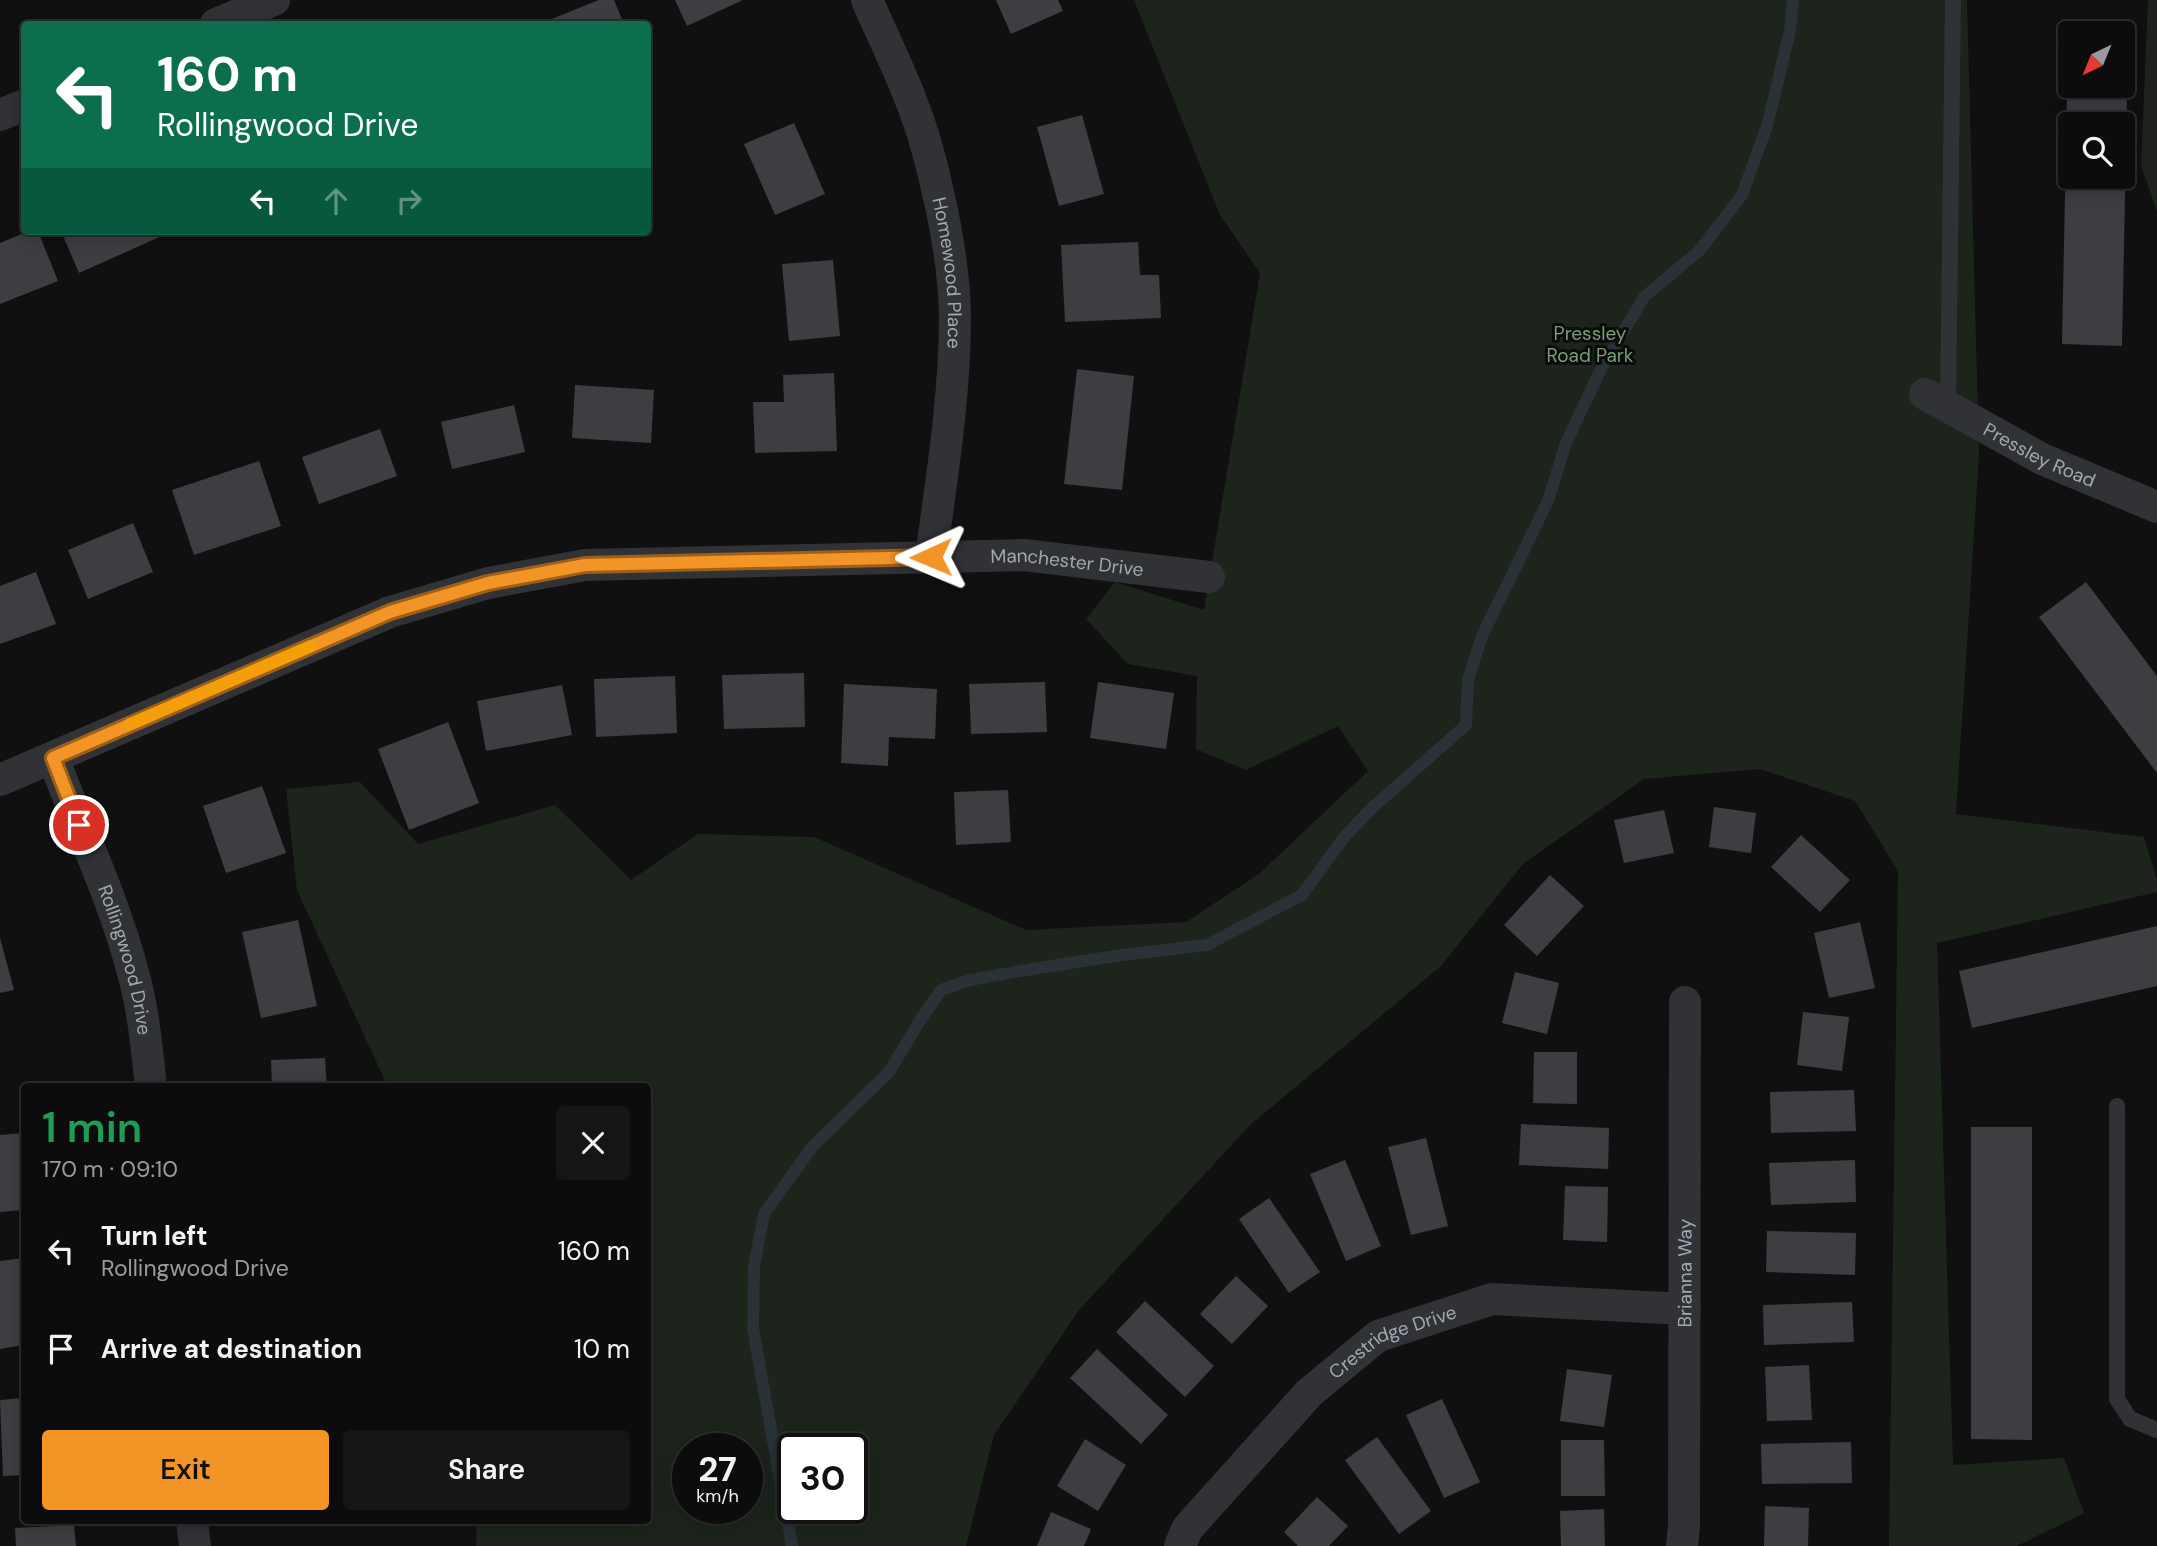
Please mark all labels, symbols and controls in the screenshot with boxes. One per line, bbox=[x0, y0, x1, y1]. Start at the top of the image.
north arrow bbox=[2058, 21, 2135, 98]
map controls bbox=[2058, 21, 2135, 189]
text: 160 m bbox=[157, 42, 298, 106]
icon: left bbox=[42, 49, 133, 140]
text: Rollingwood Drive bbox=[157, 104, 418, 146]
button: search bbox=[2058, 112, 2135, 189]
icon: left bbox=[244, 182, 282, 220]
icon: ahead bbox=[317, 182, 355, 220]
icon: right bbox=[390, 182, 428, 220]
street label: Homewood Place bbox=[926, 195, 967, 349]
park label: Pressley Road Park bbox=[1547, 321, 1634, 368]
street label: Pressley Road bbox=[1979, 417, 2099, 493]
position arrow bbox=[894, 520, 968, 594]
street label: Manchester Drive bbox=[990, 543, 1145, 582]
pin bbox=[49, 795, 109, 855]
icon: arrive bbox=[60, 806, 98, 844]
street label: Rollingwood Drive bbox=[92, 881, 157, 1037]
text: 1 min bbox=[42, 1100, 142, 1155]
button: close bbox=[556, 1106, 630, 1180]
text: 170 m · 09:10 bbox=[42, 1154, 178, 1184]
street label: Brianna Way bbox=[1672, 1218, 1698, 1327]
text: Turn left bbox=[101, 1219, 208, 1253]
icon: left bbox=[42, 1232, 80, 1270]
text: 160 m bbox=[558, 1234, 630, 1268]
text: Rollingwood Drive bbox=[101, 1253, 289, 1283]
street label: Crestridge Drive bbox=[1324, 1299, 1460, 1385]
icon: arrive bbox=[42, 1330, 80, 1368]
text: Arrive at destination bbox=[101, 1332, 362, 1366]
text: 10 m bbox=[574, 1332, 630, 1366]
button: Exit bbox=[42, 1430, 329, 1510]
button: Share bbox=[343, 1430, 630, 1510]
speed limit sign: 30 bbox=[777, 1433, 868, 1524]
text: 27 bbox=[698, 1446, 737, 1492]
text: km/h bbox=[696, 1484, 739, 1508]

